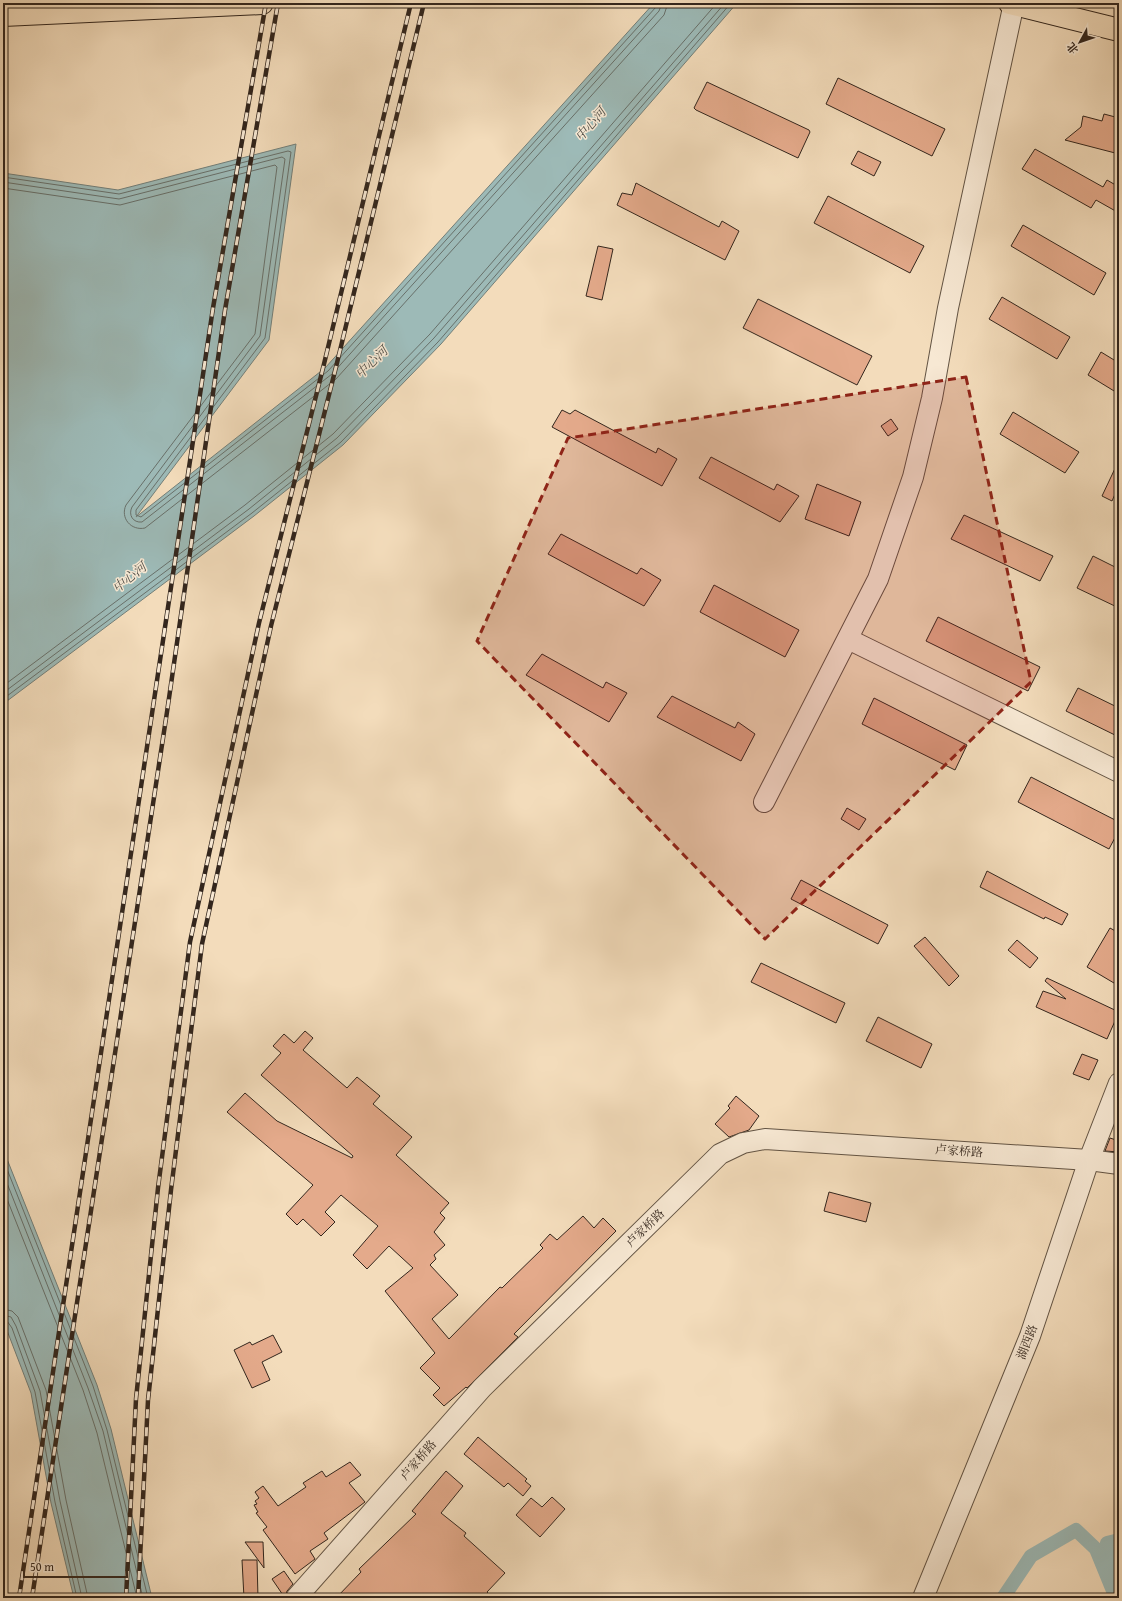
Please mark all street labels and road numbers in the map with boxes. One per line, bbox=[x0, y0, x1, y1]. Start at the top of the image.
street label: 卢家桥路 bbox=[934, 1140, 984, 1161]
street label: 卢家桥路 bbox=[621, 1205, 668, 1250]
street label: 湖西路 bbox=[1012, 1322, 1041, 1362]
street label: 卢家桥路 bbox=[395, 1436, 440, 1483]

